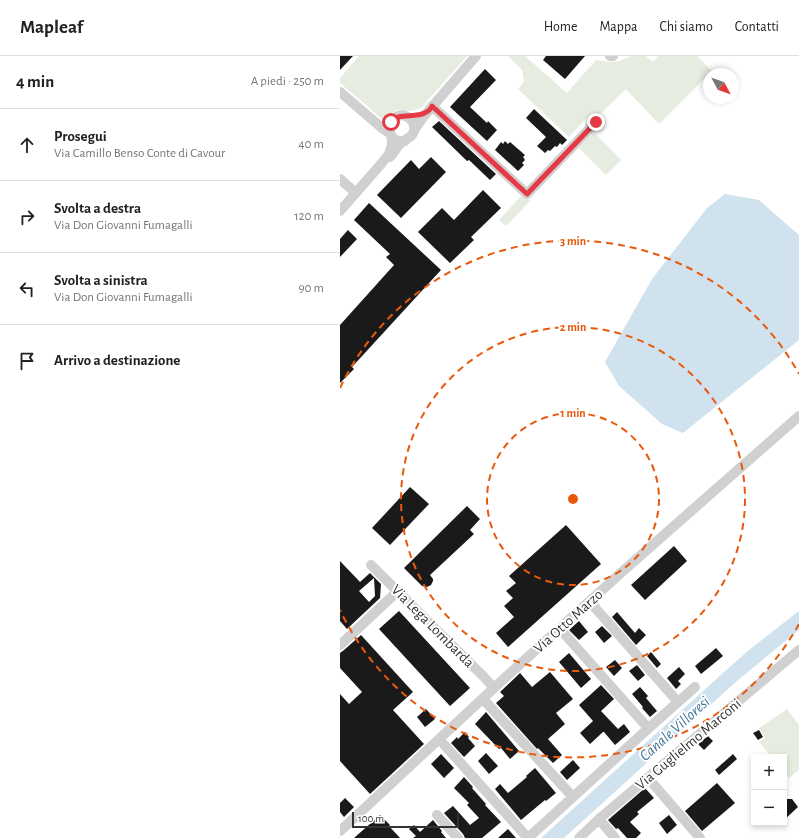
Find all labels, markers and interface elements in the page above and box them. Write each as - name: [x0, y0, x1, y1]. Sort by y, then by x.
- text: Mapleaf: [20, 18, 83, 37]
- text: Home: [544, 20, 577, 34]
- text: Mappa: [599, 20, 638, 34]
- text: Chi siamo: [660, 20, 713, 34]
- text: Contatti: [735, 20, 779, 34]
- north arrow: [703, 68, 739, 104]
- text: 4 min: [16, 73, 54, 90]
- text: A piedi · 250 m: [251, 75, 324, 88]
- route start: [382, 113, 400, 131]
- route end: [587, 113, 605, 131]
- text: Prosegui: [54, 129, 107, 144]
- icon: ahead: [16, 134, 38, 156]
- text: 40 m: [298, 138, 324, 151]
- text: Via Camillo Benso Conte di Cavour: [54, 147, 225, 160]
- text: Svolta a destra: [54, 201, 141, 216]
- icon: right: [16, 206, 38, 228]
- text: 120 m: [294, 210, 324, 223]
- text: Via Don Giovanni Fumagalli: [54, 219, 193, 232]
- text: 3 min: [560, 235, 586, 247]
- text: Svolta a sinistra: [54, 273, 148, 288]
- icon: left: [16, 278, 38, 300]
- text: 90 m: [298, 282, 324, 295]
- text: Via Don Giovanni Fumagalli: [54, 291, 193, 304]
- text: 2 min: [560, 321, 586, 333]
- icon: arrive: [16, 350, 38, 372]
- text: Arrivo a destinazione: [54, 353, 180, 368]
- text: 1 min: [560, 407, 586, 419]
- centre of rings: [566, 492, 580, 506]
- street label: Via Lega Lombarda: [388, 582, 477, 671]
- street label: Via Otto Marzo: [531, 587, 606, 656]
- water label: Canale Villoresi: [637, 693, 713, 764]
- street label: Via Guglielmo Marconi: [633, 696, 744, 793]
- map controls: [751, 754, 787, 826]
- button: +: [751, 754, 787, 790]
- button: −: [751, 790, 787, 826]
- scale bar: [352, 810, 459, 829]
- text: 100 m: [358, 813, 384, 824]

